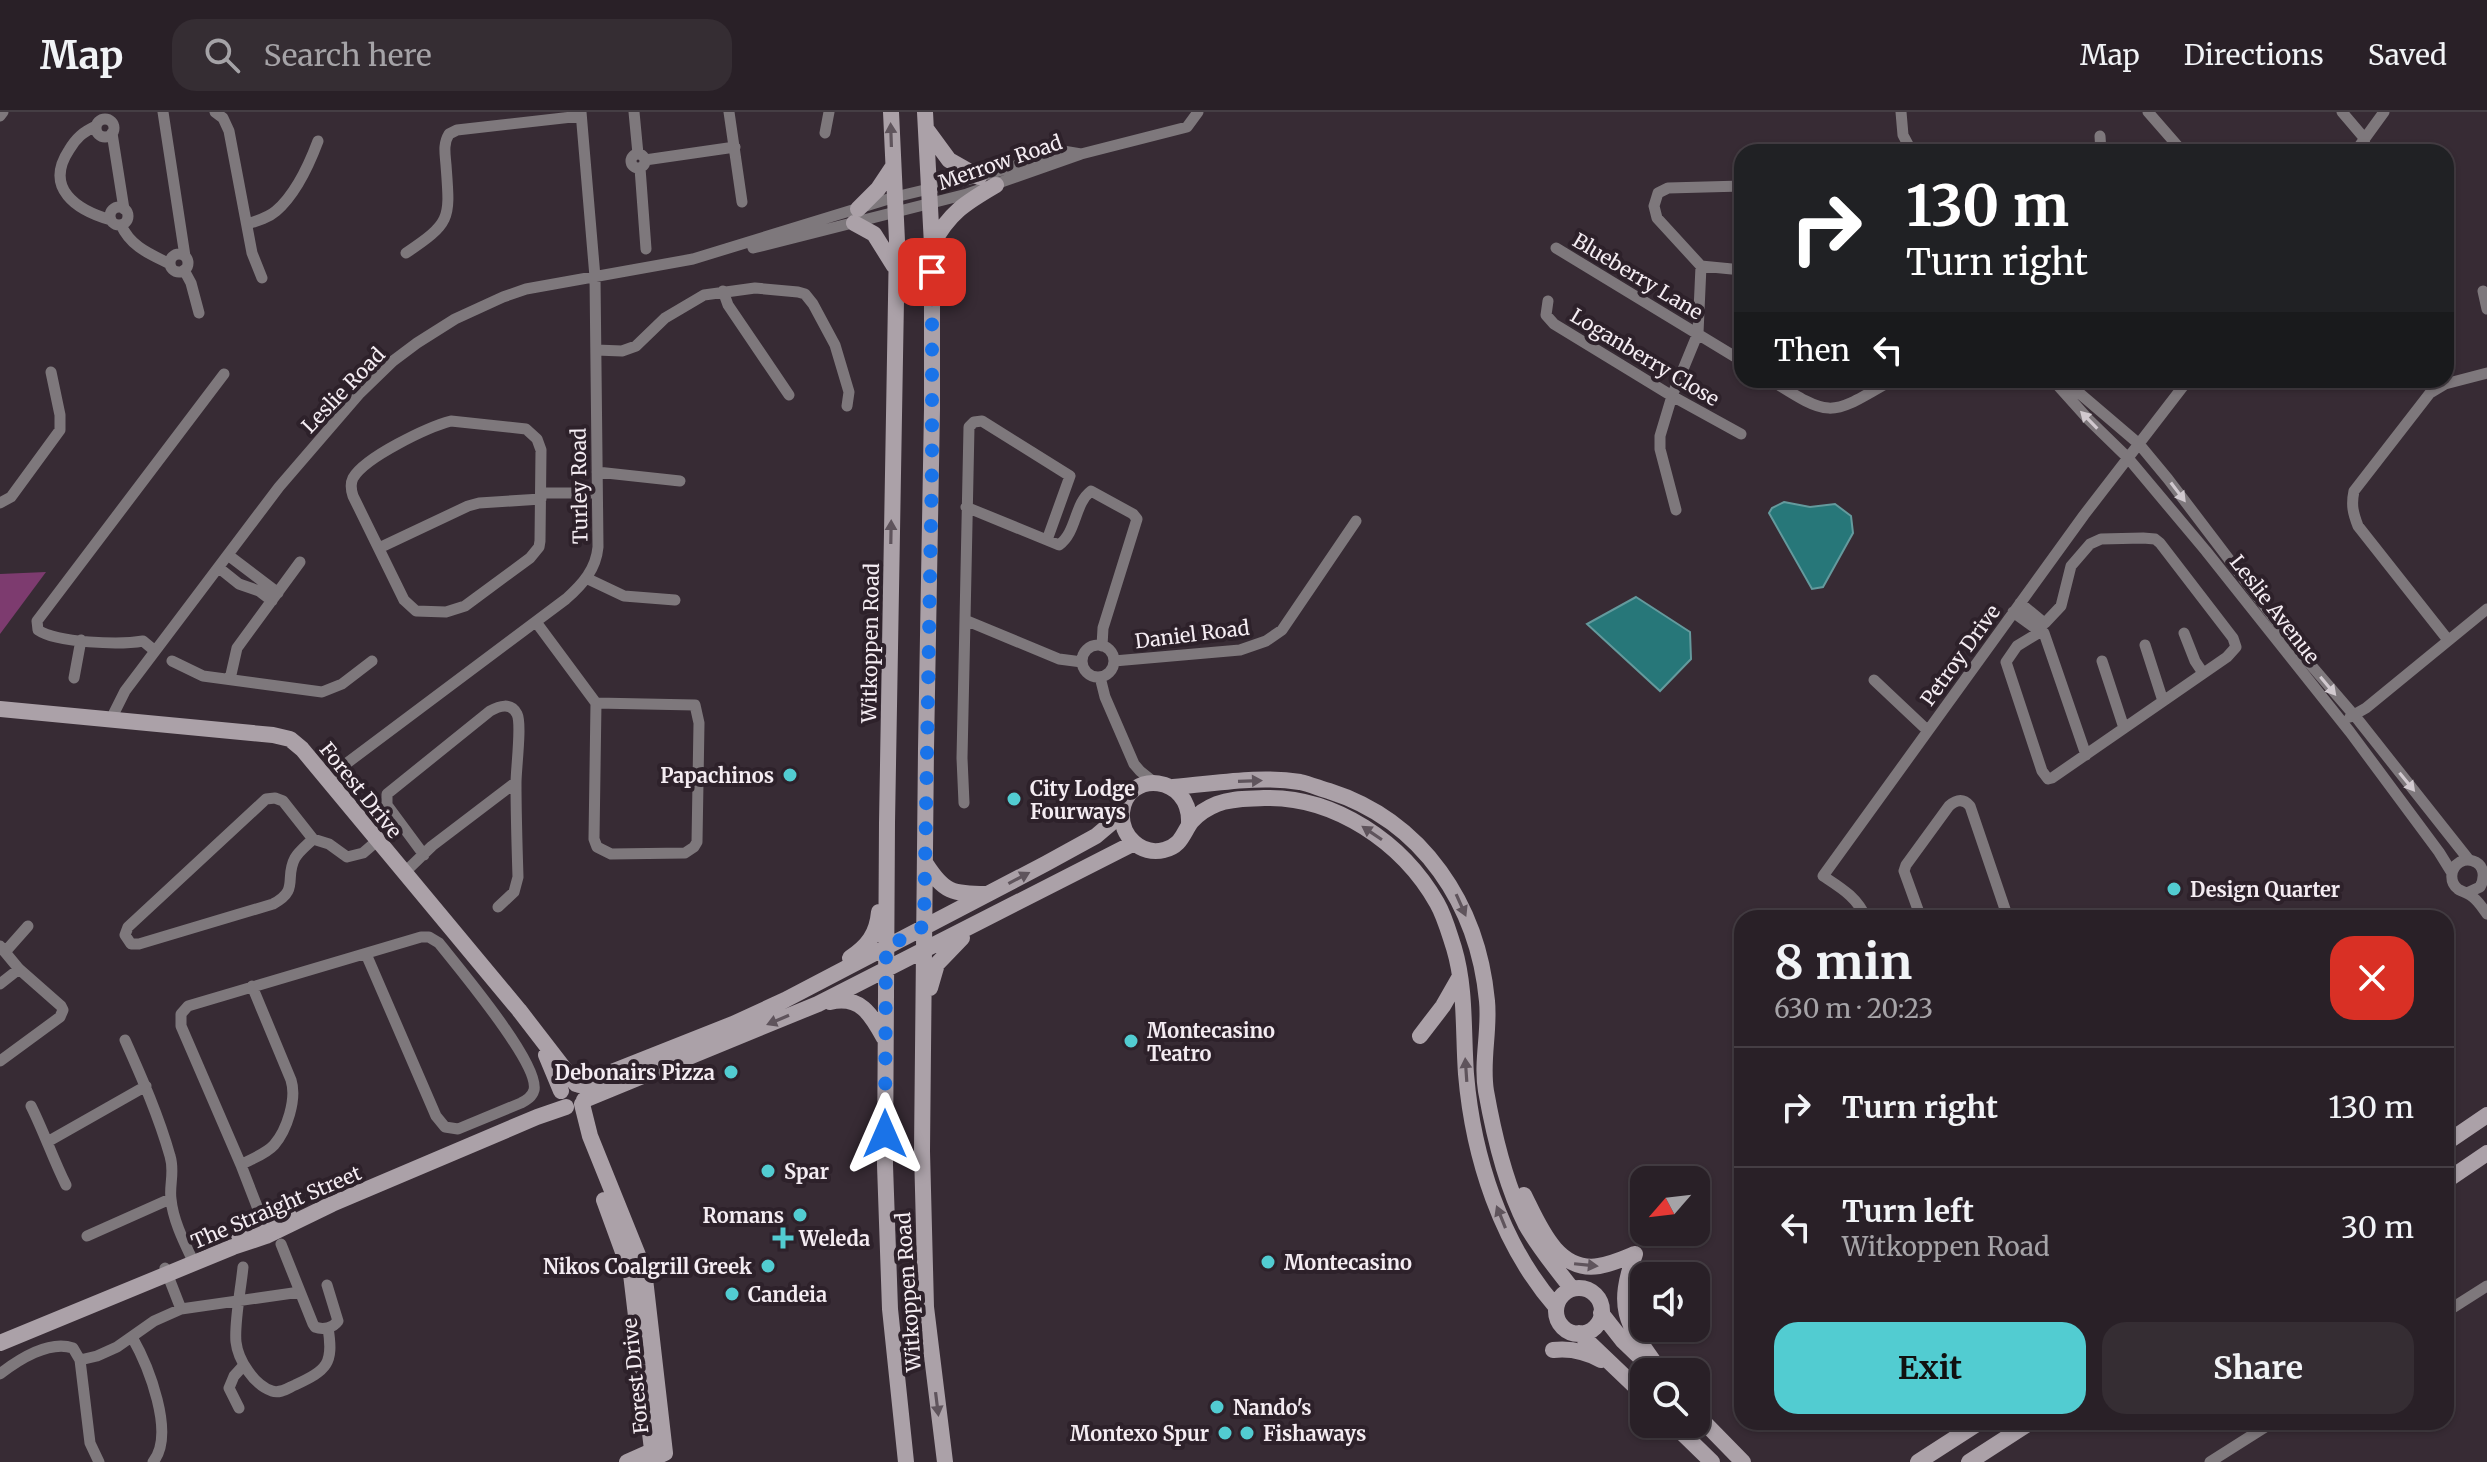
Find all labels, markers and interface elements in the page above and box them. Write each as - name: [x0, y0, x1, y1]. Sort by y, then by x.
- search box: [172, 19, 732, 91]
- text: Map: [40, 32, 124, 79]
- icon: search: [200, 33, 244, 77]
- text: Search here: [264, 36, 432, 74]
- text: Map: [2080, 37, 2140, 73]
- text: Directions: [2184, 37, 2324, 73]
- text: Saved: [2368, 37, 2447, 73]
- one-way arrow: [885, 122, 898, 147]
- street label: Merrow Road: [935, 129, 1065, 195]
- text: 130 m: [1906, 171, 2069, 241]
- icon: right: [1774, 176, 1878, 280]
- street label: Blueberry Lane: [1568, 227, 1708, 325]
- pin: [898, 238, 966, 306]
- text: Turn right: [1906, 240, 2088, 285]
- icon: arrive: [910, 250, 954, 294]
- street label: Loganberry Close: [1566, 303, 1724, 411]
- icon: left: [1866, 328, 1910, 372]
- text: Then: [1774, 331, 1850, 369]
- street label: Leslie Road: [296, 342, 390, 438]
- one-way arrow: [2080, 411, 2099, 430]
- street label: Turley Road: [565, 428, 593, 544]
- one-way arrow: [2170, 482, 2186, 502]
- one-way arrow: [885, 519, 897, 544]
- street label: Leslie Avenue: [2225, 550, 2325, 668]
- street label: Witkoppen Road: [856, 563, 884, 724]
- street label: Petroy Drive: [1915, 599, 2005, 711]
- street label: Daniel Road: [1133, 615, 1251, 653]
- one-way arrow: [2319, 675, 2336, 695]
- street label: Forest Drive: [315, 737, 407, 843]
- place label: Papachinos: [660, 763, 774, 788]
- marker: Papachinos: [781, 766, 799, 784]
- one-way arrow: [2399, 772, 2415, 792]
- one-way arrow: [1238, 774, 1263, 787]
- place label: City Lodge Fourways: [1030, 776, 1135, 824]
- marker: City Lodge Fourways: [1005, 790, 1023, 808]
- one-way arrow: [1361, 825, 1382, 840]
- one-way arrow: [1007, 871, 1030, 885]
- place label: Design Quarter: [2190, 877, 2340, 902]
- marker: Design Quarter: [2165, 880, 2183, 898]
- one-way arrow: [1454, 894, 1468, 917]
- text: 8 min: [1774, 932, 1912, 992]
- button: close: [2330, 936, 2414, 1020]
- text: 630 m · 20:23: [1774, 992, 1933, 1025]
- one-way arrow: [766, 1014, 790, 1027]
- place label: Montecasino Teatro: [1147, 1018, 1275, 1066]
- marker: Montecasino Teatro: [1122, 1032, 1140, 1050]
- one-way arrow: [1460, 1057, 1473, 1083]
- place label: Debonairs Pizza: [555, 1060, 715, 1085]
- marker: Debonairs Pizza: [722, 1063, 740, 1081]
- icon: right: [1774, 1085, 1818, 1129]
- text: Turn right: [1842, 1088, 1998, 1126]
- text: 130 m: [2328, 1088, 2414, 1126]
- position arrow: [843, 1092, 927, 1176]
- place label: Spar: [784, 1159, 829, 1184]
- street label: The Straight Street: [187, 1160, 365, 1254]
- marker: Spar: [759, 1162, 777, 1180]
- north arrow: [1630, 1166, 1710, 1246]
- map controls: [1630, 1166, 1710, 1438]
- text: Turn left: [1842, 1192, 1974, 1230]
- place label: Romans: [703, 1203, 784, 1228]
- one-way arrow: [1494, 1205, 1507, 1229]
- icon: left: [1774, 1205, 1818, 1249]
- marker: Romans: [791, 1206, 809, 1224]
- text: 30 m: [2341, 1208, 2414, 1246]
- street label: Witkoppen Road: [890, 1211, 926, 1374]
- place label: Weleda: [798, 1226, 870, 1251]
- marker: Weleda: [774, 1229, 792, 1247]
- text: Witkoppen Road: [1842, 1230, 2050, 1263]
- place label: Montecasino: [1284, 1250, 1412, 1275]
- marker: Montecasino: [1259, 1253, 1277, 1271]
- place label: Nikos Coalgrill Greek: [543, 1254, 752, 1279]
- marker: Nikos Coalgrill Greek: [759, 1257, 777, 1275]
- one-way arrow: [1574, 1258, 1599, 1271]
- button: sound: [1630, 1262, 1710, 1342]
- place label: Candeia: [748, 1282, 827, 1307]
- marker: Candeia: [723, 1285, 741, 1303]
- street label: Forest Drive: [616, 1317, 654, 1435]
- button: Exit: [1774, 1322, 2086, 1414]
- button: Share: [2102, 1322, 2414, 1414]
- button: search: [1630, 1358, 1710, 1438]
- one-way arrow: [931, 1391, 944, 1416]
- place label: Nando's: [1233, 1395, 1312, 1420]
- marker: Nando's: [1208, 1398, 1226, 1416]
- place label: Montexo Spur: [1070, 1421, 1209, 1446]
- place label: Fishaways: [1263, 1421, 1366, 1446]
- marker: Montexo Spur: [1216, 1424, 1234, 1442]
- marker: Fishaways: [1238, 1424, 1256, 1442]

